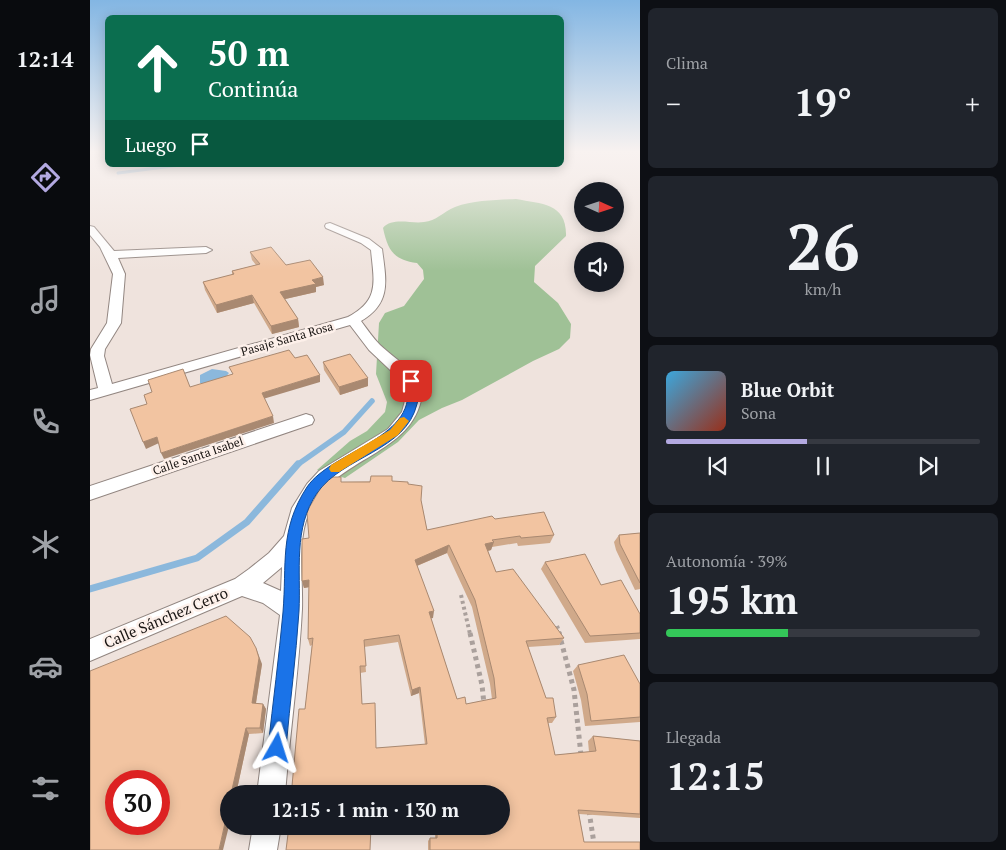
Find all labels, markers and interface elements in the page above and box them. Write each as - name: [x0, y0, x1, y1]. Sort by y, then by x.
- text: 50 m: [208, 30, 289, 76]
- icon: ahead: [125, 35, 190, 100]
- text: 12:14: [16, 44, 74, 73]
- text: Clima: [666, 52, 708, 74]
- text: Continúa: [208, 74, 298, 103]
- text: 19°: [794, 77, 852, 127]
- text: −: [666, 85, 681, 122]
- text: +: [965, 85, 980, 122]
- icon: arrive: [186, 130, 214, 158]
- text: Luego: [125, 132, 176, 157]
- icon: directions: [28, 160, 63, 195]
- north arrow: [574, 182, 624, 232]
- map controls: [574, 182, 624, 292]
- text: 26: [786, 202, 860, 289]
- button: sound: [574, 242, 624, 292]
- text: km/h: [805, 278, 841, 300]
- icon: music: [28, 282, 63, 317]
- street label: Pasaje Santa Rosa: [239, 318, 335, 359]
- pin: [390, 360, 432, 402]
- icon: arrive: [397, 367, 425, 395]
- text: Blue Orbit: [741, 377, 834, 402]
- text: Sona: [741, 402, 776, 424]
- icon: phone: [28, 404, 63, 439]
- street label: Calle Santa Isabel: [151, 433, 245, 478]
- icon: previous: [704, 452, 732, 480]
- icon: pause: [809, 452, 837, 480]
- icon: next: [914, 452, 942, 480]
- icon: climate: [28, 527, 63, 562]
- text: Autonomía · 39%: [666, 550, 788, 572]
- text: 195 km: [666, 575, 798, 625]
- street label: Calle Sánchez Cerro: [101, 582, 231, 652]
- icon: car: [28, 649, 63, 684]
- position arrow: [250, 721, 302, 773]
- text: Llegada: [666, 726, 721, 748]
- text: 12:15: [666, 751, 765, 801]
- speed limit sign: 30: [105, 770, 170, 835]
- icon: filters: [28, 771, 63, 806]
- text: 12:15 · 1 min · 130 m: [271, 797, 459, 822]

